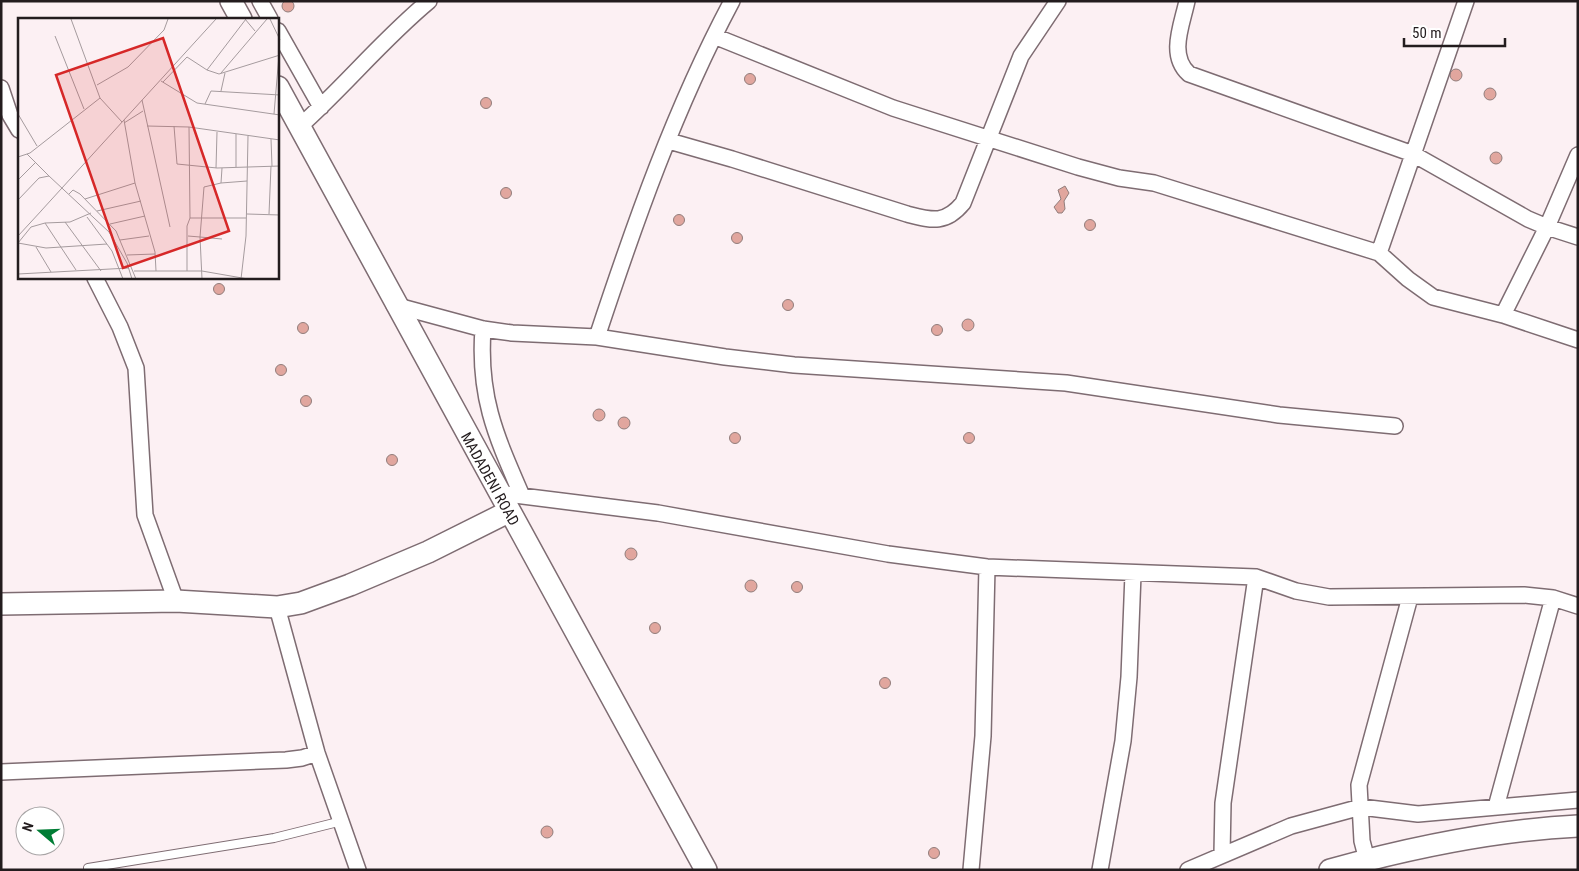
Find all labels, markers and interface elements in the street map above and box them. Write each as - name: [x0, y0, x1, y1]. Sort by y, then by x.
- scale bar: [1404, 15, 1505, 47]
- inset map: [18, 18, 279, 279]
- text: 50 m: [1412, 24, 1442, 42]
- street label: MADADENI ROAD: [457, 429, 523, 529]
- north arrow: [15, 806, 65, 856]
- text: N: [19, 820, 37, 833]

